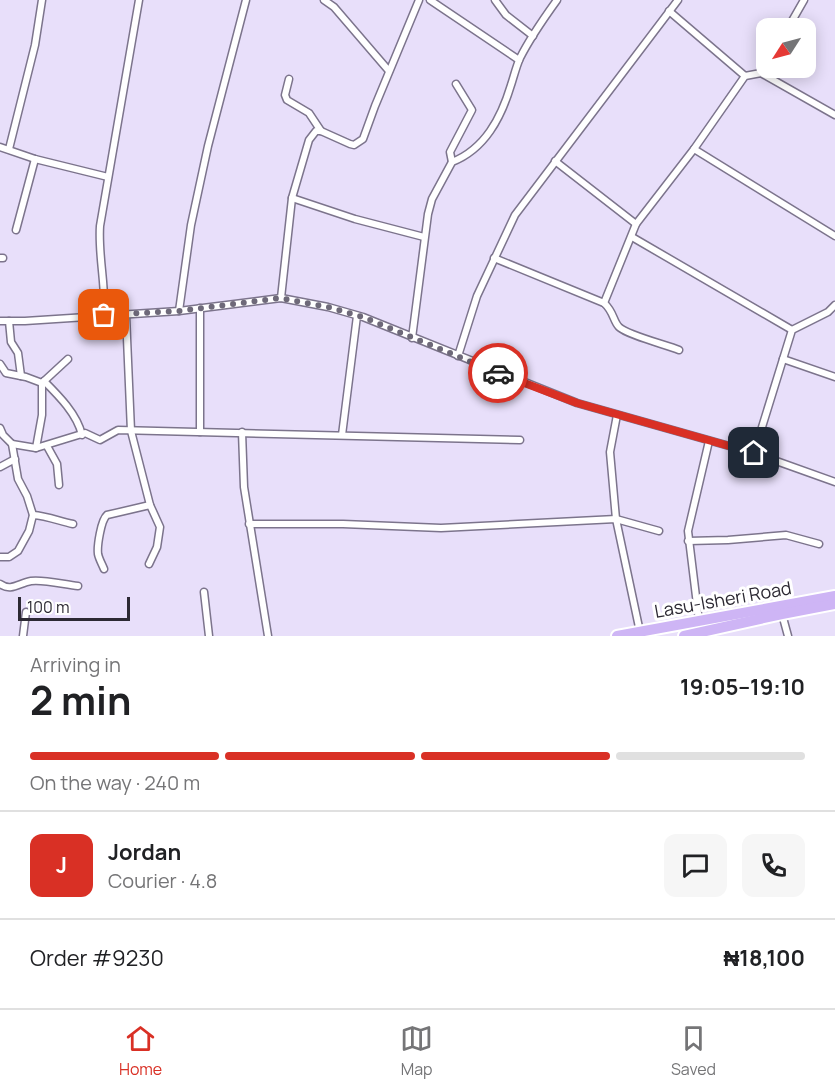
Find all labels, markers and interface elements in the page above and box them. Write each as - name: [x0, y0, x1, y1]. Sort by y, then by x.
- north arrow: [756, 18, 816, 78]
- map controls: [756, 18, 816, 78]
- pin: [78, 289, 129, 340]
- icon: bag: [87, 298, 120, 331]
- courier: [468, 343, 528, 403]
- icon: car: [482, 357, 515, 390]
- pin: [728, 427, 779, 478]
- icon: home: [737, 436, 770, 469]
- street label: Lasu-Isheri Road: [652, 575, 793, 623]
- scale bar: [18, 594, 130, 622]
- text: 100 m: [27, 596, 70, 618]
- text: Arriving in: [30, 651, 121, 678]
- text: 19:05–19:10: [680, 672, 805, 702]
- text: 2 min: [30, 673, 131, 727]
- text: On the way · 240 m: [30, 769, 200, 796]
- button: chat: [664, 834, 727, 897]
- button: phone: [742, 834, 805, 897]
- text: Jordan: [108, 837, 181, 867]
- text: J: [56, 850, 67, 880]
- text: Courier · 4.8: [108, 867, 217, 894]
- text: Order #9230: [30, 943, 164, 973]
- text: ₦18,100: [723, 943, 805, 973]
- tab: Home: [119, 1022, 162, 1080]
- tab: Map: [400, 1022, 433, 1080]
- tab: Saved: [671, 1022, 716, 1080]

